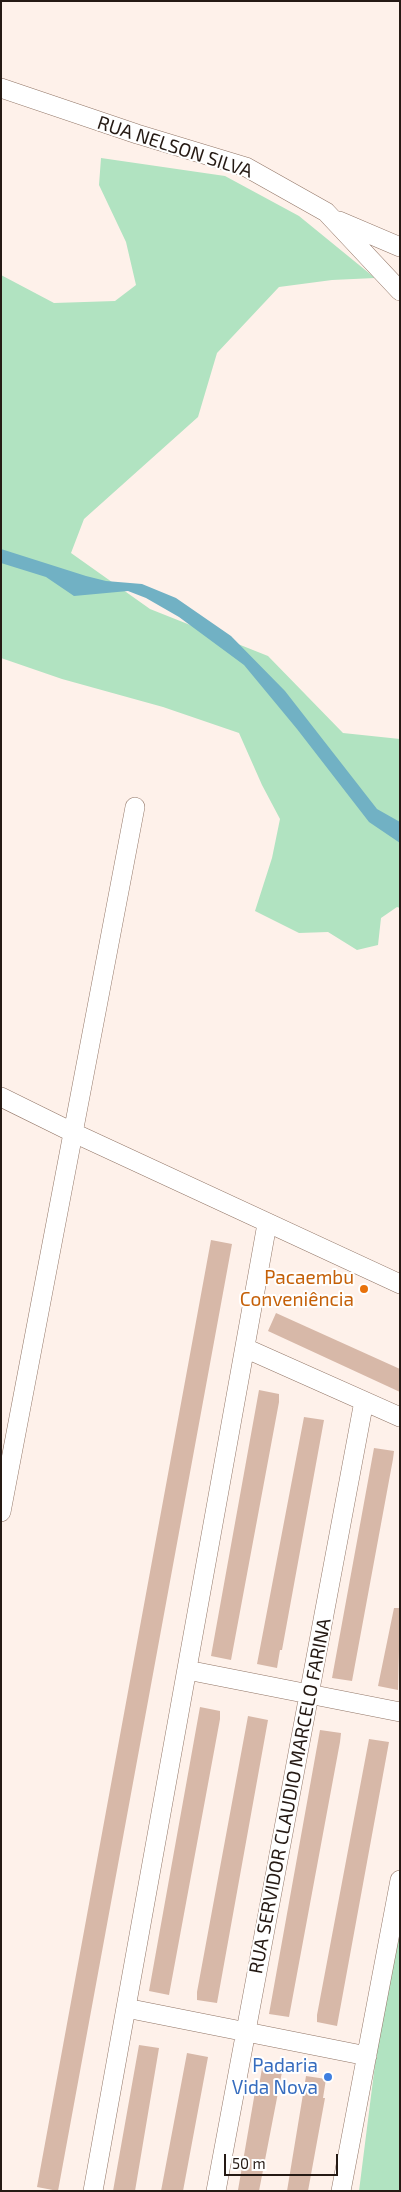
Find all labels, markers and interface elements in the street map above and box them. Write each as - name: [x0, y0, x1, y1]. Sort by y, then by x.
- street label: RUA NELSON SILVA: [95, 111, 255, 183]
- place label: Pacaembu Conveniência: [240, 1267, 354, 1311]
- marker: Pacaembu Conveniência: [358, 1283, 370, 1295]
- street label: RUA SERVIDOR CLAUDIO MARCELO FARINA: [244, 1616, 336, 1976]
- place label: Padaria Vida Nova: [232, 2055, 318, 2099]
- marker: Padaria Vida Nova: [322, 2071, 334, 2083]
- scale bar: [226, 2144, 340, 2176]
- text: 50 m: [232, 2154, 266, 2172]

